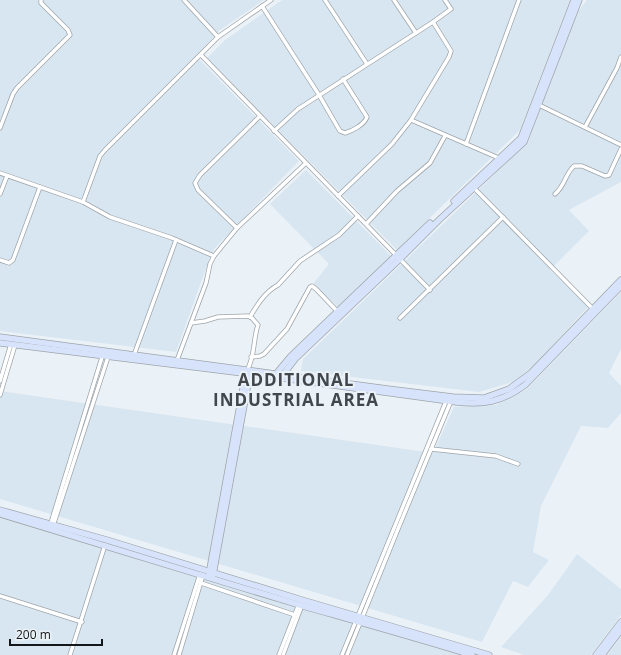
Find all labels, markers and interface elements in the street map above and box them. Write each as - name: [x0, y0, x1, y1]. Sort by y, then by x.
- district label: ADDITIONAL INDUSTRIAL AREA: [213, 368, 379, 411]
- scale bar: [10, 621, 102, 647]
- text: 200 m: [16, 626, 51, 643]

